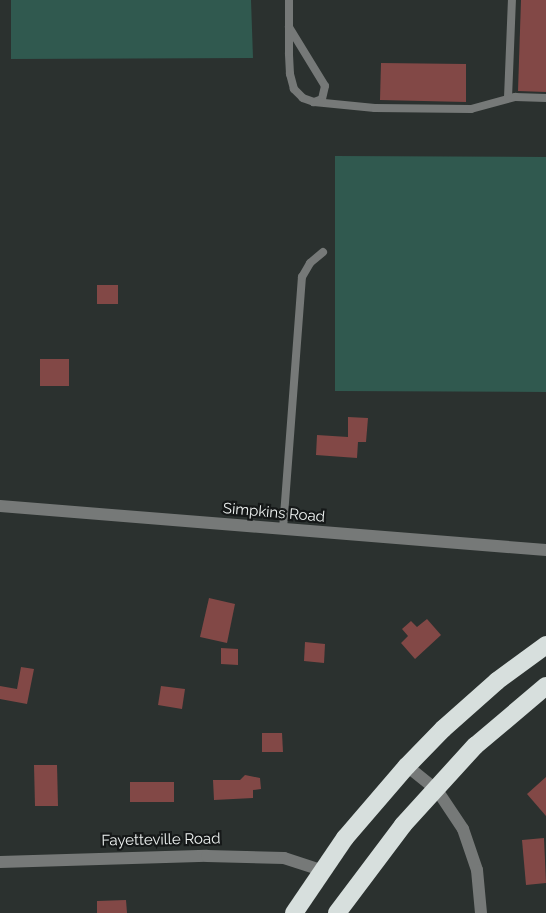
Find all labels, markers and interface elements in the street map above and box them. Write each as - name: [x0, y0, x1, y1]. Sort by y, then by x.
- street label: Simpkins Road: [222, 500, 326, 526]
- street label: Fayetteville Road: [101, 830, 221, 850]

